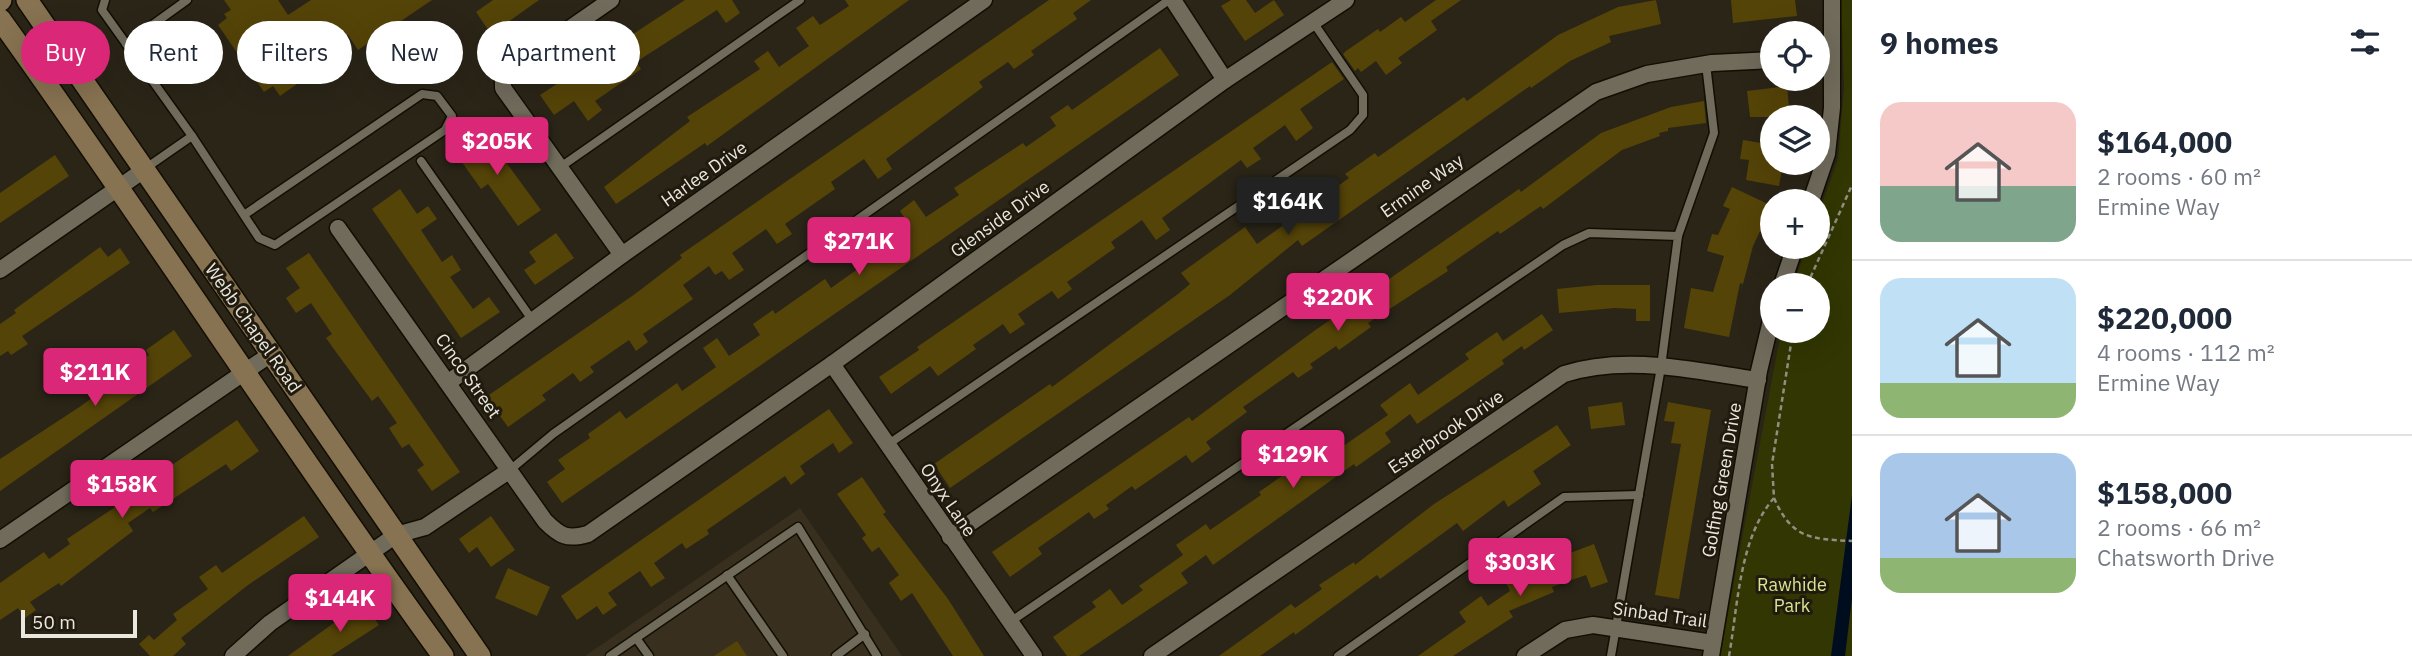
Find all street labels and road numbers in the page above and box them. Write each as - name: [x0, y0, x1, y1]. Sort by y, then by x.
- street label: Harlee Drive: [656, 136, 751, 212]
- street label: Ermine Way: [1376, 149, 1468, 223]
- street label: Glenside Drive: [946, 175, 1054, 262]
- street label: Webb Chapel Road: [200, 259, 307, 397]
- street label: Cinco Street: [431, 329, 506, 423]
- street label: Esterbrook Drive: [1384, 384, 1508, 479]
- street label: Golfing Green Drive: [1697, 401, 1746, 559]
- street label: Onyx Lane: [915, 459, 981, 541]
- street label: Sinbad Trail: [1611, 597, 1709, 633]

